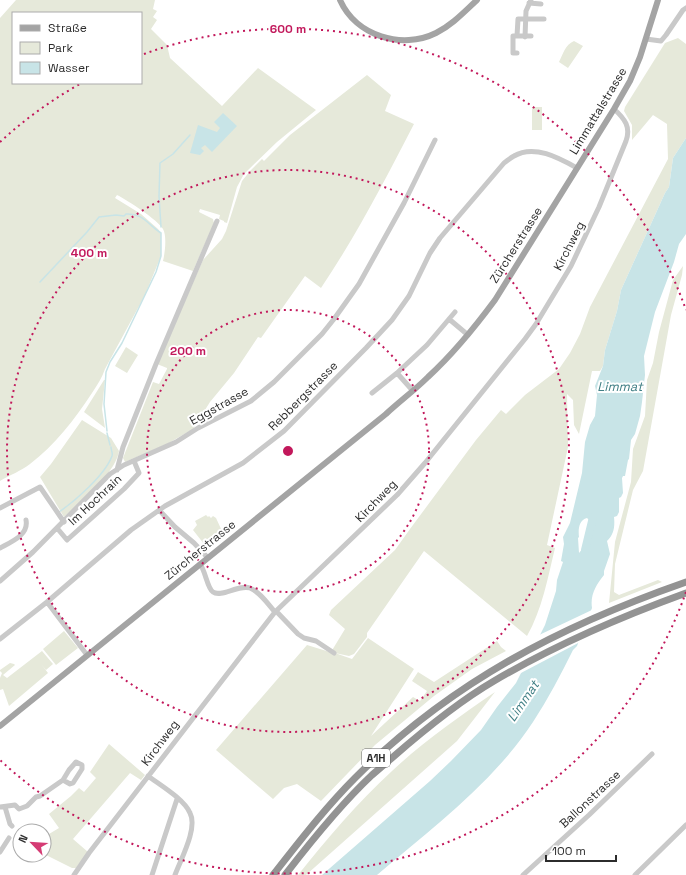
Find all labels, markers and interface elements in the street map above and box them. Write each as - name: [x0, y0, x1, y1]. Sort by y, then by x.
- legend: [12, 12, 142, 84]
- text: Straße: [48, 20, 87, 36]
- text: 600 m: [270, 21, 306, 37]
- text: Park: [48, 40, 73, 56]
- text: Wasser: [48, 60, 90, 76]
- street label: Limmattalstrasse: [566, 64, 630, 158]
- street label: Zürcherstrasse: [486, 204, 546, 286]
- street label: Kirchweg: [550, 219, 588, 273]
- text: 400 m: [71, 245, 107, 261]
- text: 200 m: [170, 343, 206, 359]
- street label: Rebbergstrasse: [265, 358, 341, 434]
- water label: Limmat: [597, 378, 644, 395]
- street label: Eggstrasse: [187, 383, 251, 429]
- centre of rings: [281, 444, 295, 458]
- street label: Im Hochrain: [65, 471, 125, 529]
- street label: Kirchweg: [352, 476, 400, 526]
- street label: Zürcherstrasse: [161, 516, 239, 584]
- water label: Limmat: [503, 676, 543, 725]
- street label: Kirchweg: [138, 717, 182, 769]
- road number: A1H: [362, 749, 390, 767]
- street label: Ballonstrasse: [556, 767, 624, 831]
- north arrow: [12, 823, 52, 863]
- text: N: [15, 832, 31, 845]
- scale bar: [546, 837, 616, 863]
- text: 100 m: [552, 843, 586, 859]

